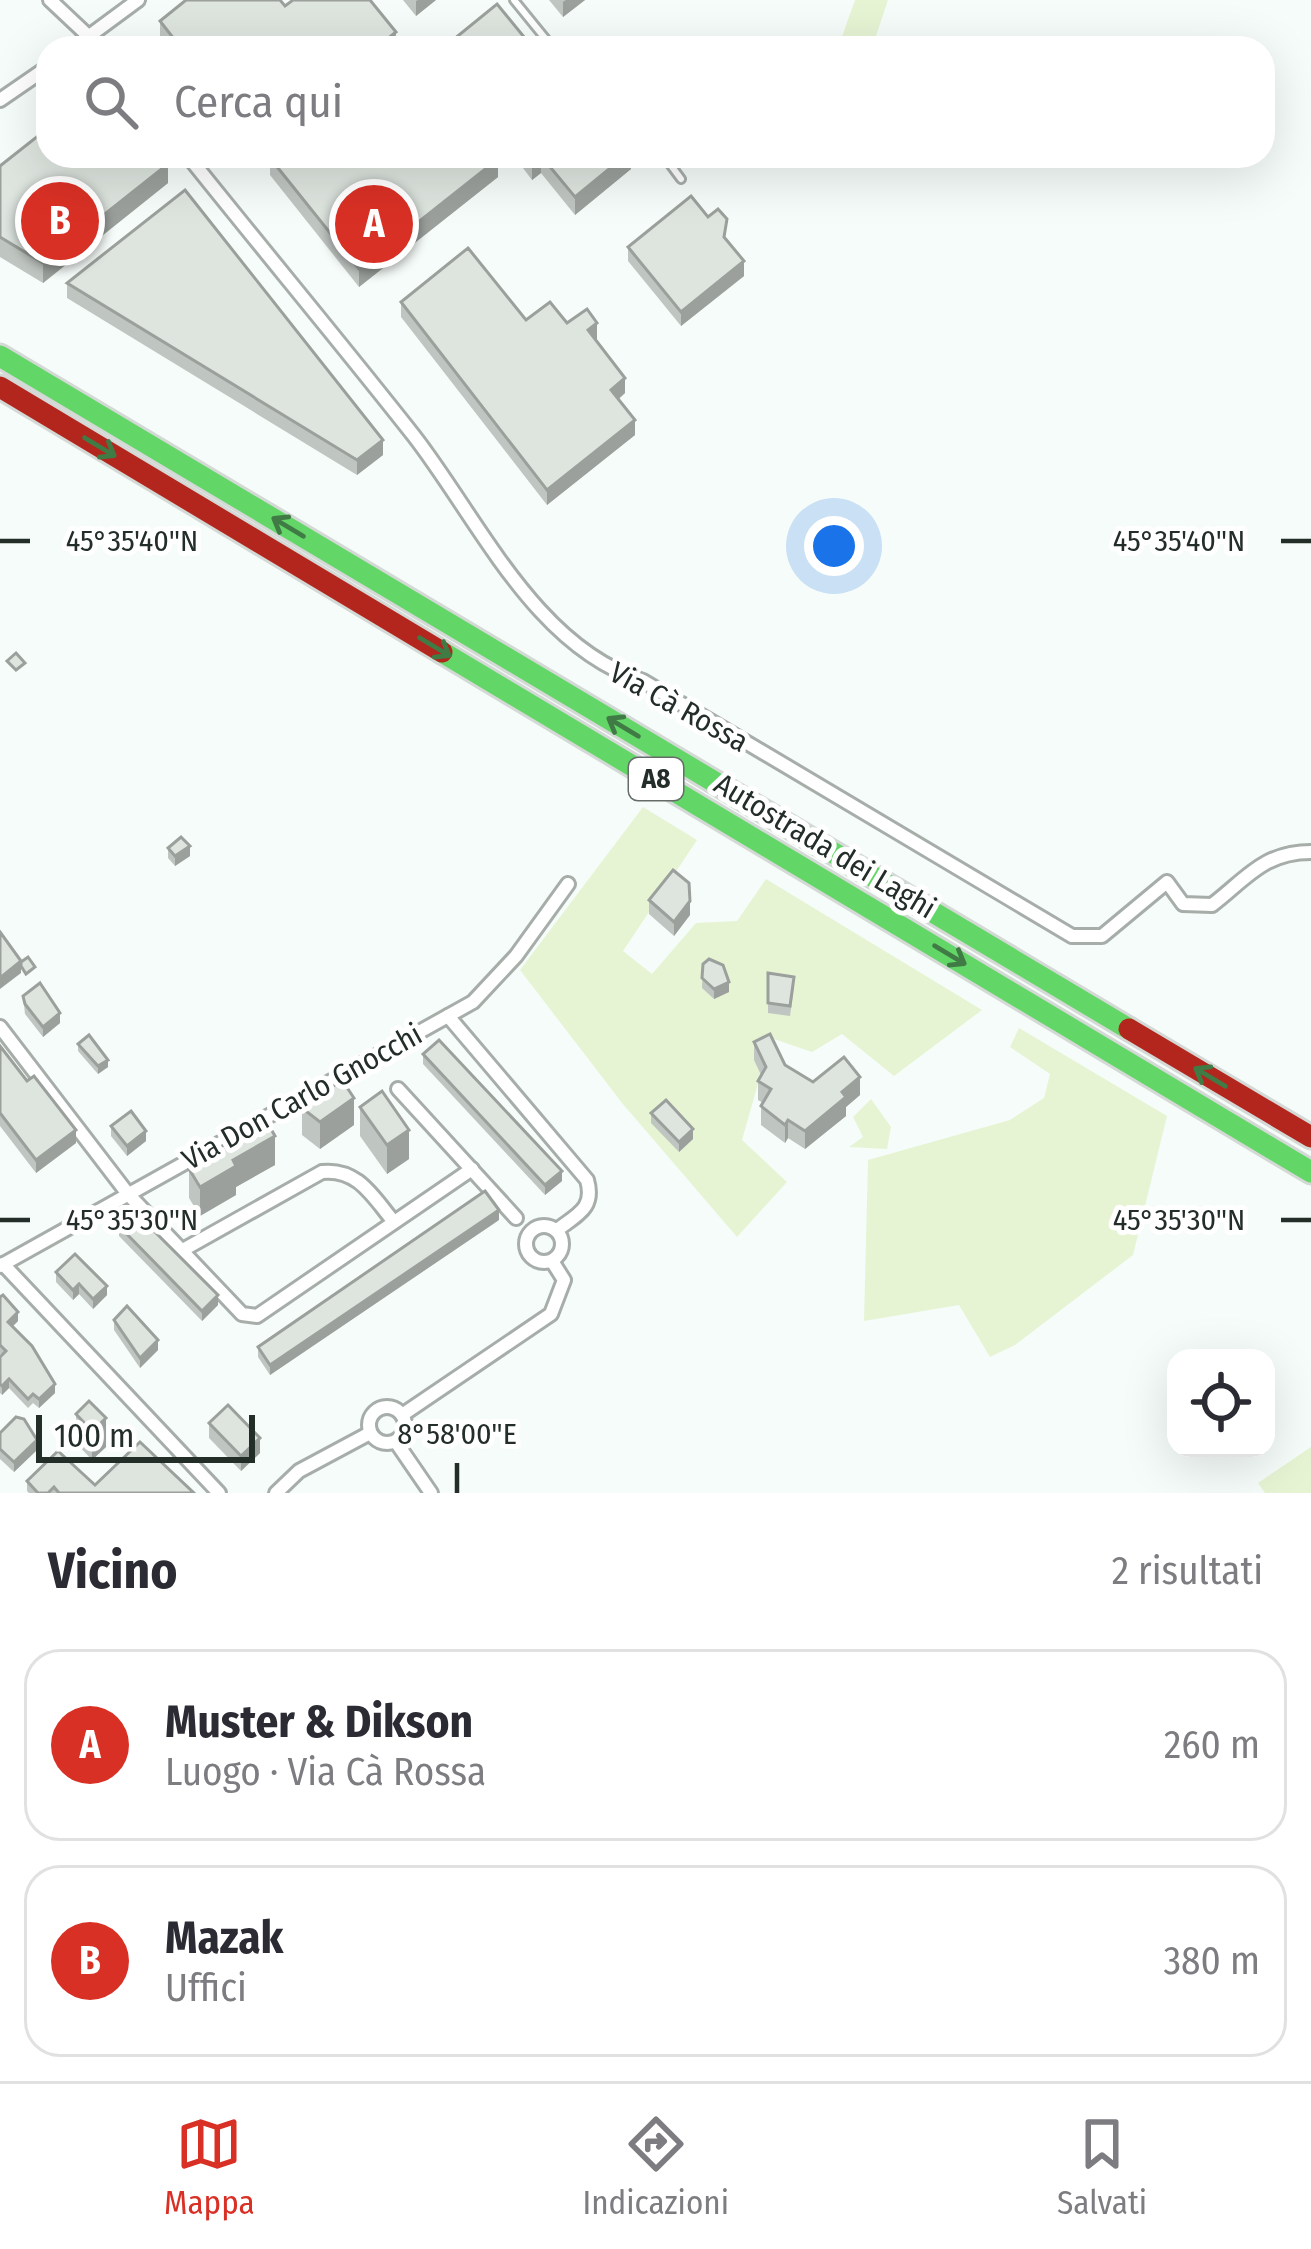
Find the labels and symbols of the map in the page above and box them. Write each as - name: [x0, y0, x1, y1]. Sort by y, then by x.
- pin: B: [21, 176, 99, 266]
- pin: A: [335, 179, 413, 269]
- one-way arrow: [82, 435, 116, 459]
- one-way arrow: [271, 515, 306, 539]
- your location: [804, 516, 864, 576]
- text: 45°35'40"N: [66, 523, 198, 559]
- text: 45°35'40"N: [1113, 523, 1245, 559]
- one-way arrow: [417, 635, 451, 659]
- street label: Via Cà Rossa: [603, 654, 755, 760]
- one-way arrow: [607, 715, 641, 739]
- road number: A8: [629, 758, 683, 800]
- street label: Autostrada dei Laghi: [708, 766, 942, 926]
- one-way arrow: [932, 944, 967, 968]
- street label: Via Don Carlo Gnocchi: [176, 1016, 428, 1178]
- one-way arrow: [1194, 1065, 1229, 1089]
- text: 45°35'30"N: [66, 1202, 198, 1238]
- text: 45°35'30"N: [1113, 1202, 1245, 1238]
- scale bar: [36, 1409, 255, 1462]
- text: 8°58'00"E: [397, 1416, 517, 1452]

